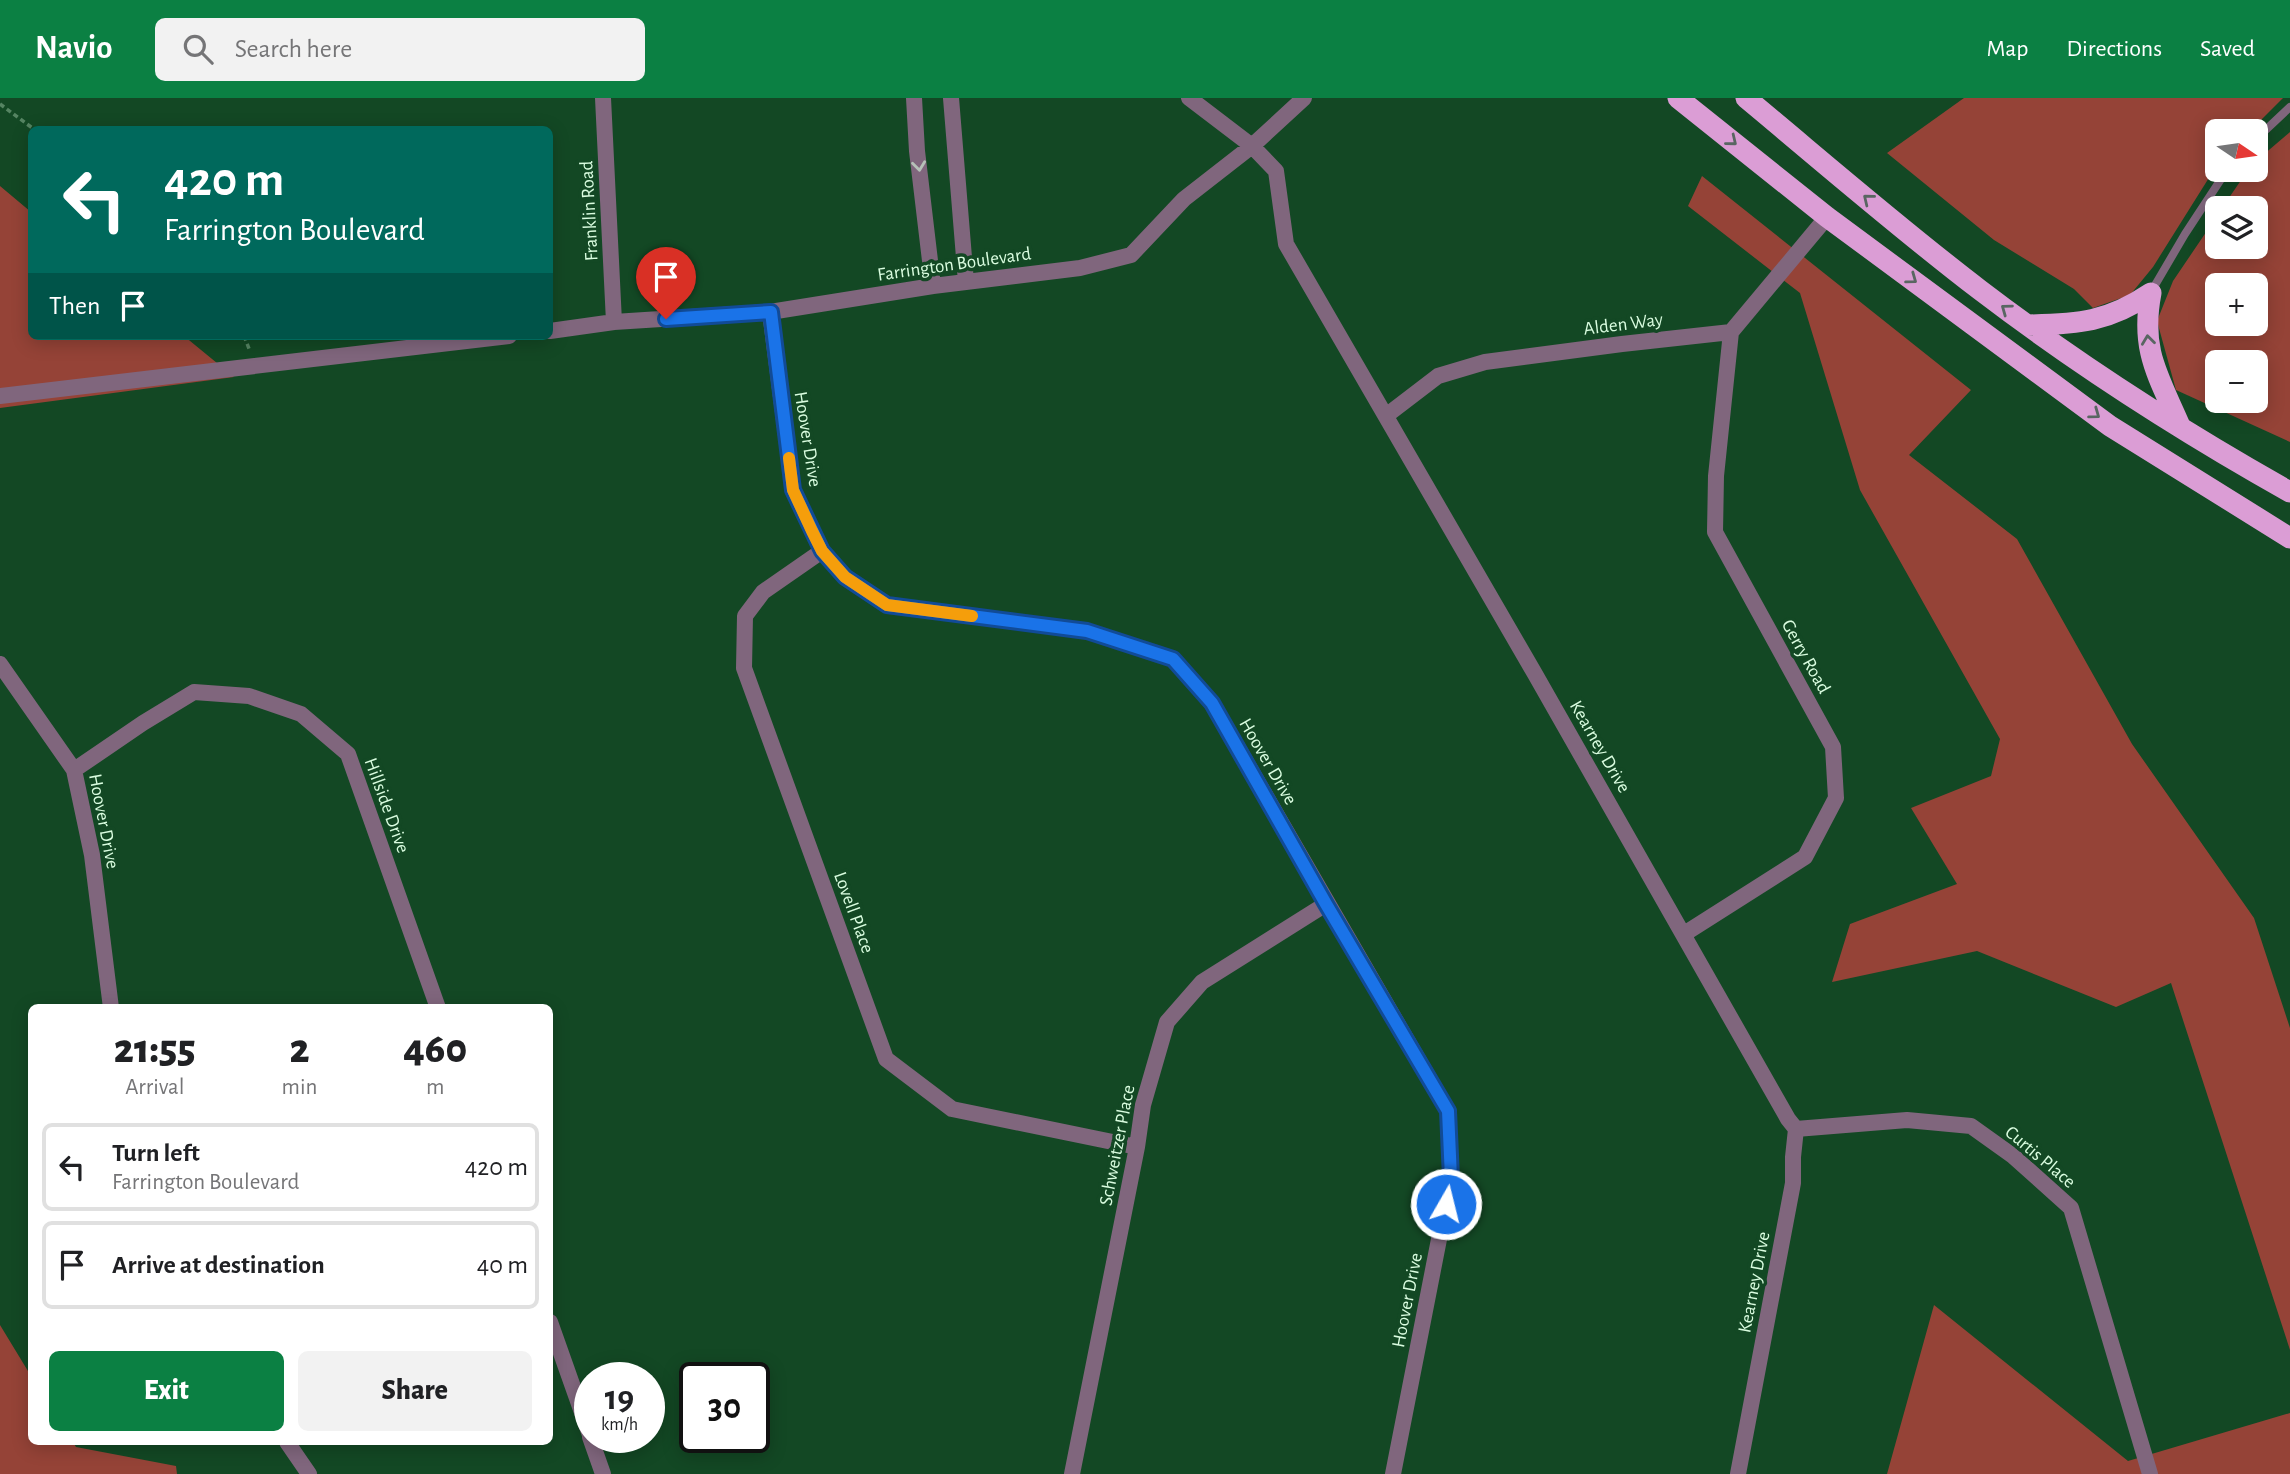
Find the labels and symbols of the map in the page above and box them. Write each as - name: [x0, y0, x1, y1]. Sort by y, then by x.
- north arrow: [2205, 119, 2268, 182]
- one-way arrow: [1724, 132, 1736, 145]
- street label: Franklin Road: [577, 160, 602, 262]
- one-way arrow: [911, 160, 926, 172]
- one-way arrow: [1864, 195, 1876, 208]
- street label: Farrington Boulevard: [876, 244, 1032, 285]
- pin: [636, 247, 696, 319]
- one-way arrow: [1904, 271, 1917, 284]
- one-way arrow: [2001, 304, 2014, 317]
- street label: Alden Way: [1582, 310, 1664, 339]
- one-way arrow: [2141, 334, 2156, 346]
- street label: Hoover Drive: [791, 390, 824, 488]
- one-way arrow: [2087, 406, 2100, 419]
- street label: Gerry Road: [1778, 617, 1834, 697]
- street label: Kearney Drive: [1566, 697, 1634, 796]
- street label: Hoover Drive: [1235, 715, 1300, 808]
- street label: Hillside Drive: [361, 755, 413, 856]
- street label: Hoover Drive: [85, 772, 122, 870]
- street label: Lovell Place: [830, 869, 877, 956]
- street label: Schweitzer Place: [1096, 1083, 1138, 1207]
- street label: Curtis Place: [2001, 1122, 2079, 1192]
- position arrow: [1409, 1167, 1483, 1241]
- street label: Kearney Drive: [1735, 1230, 1774, 1335]
- street label: Hoover Drive: [1389, 1251, 1426, 1349]
- speed limit sign: 30: [679, 1362, 770, 1453]

